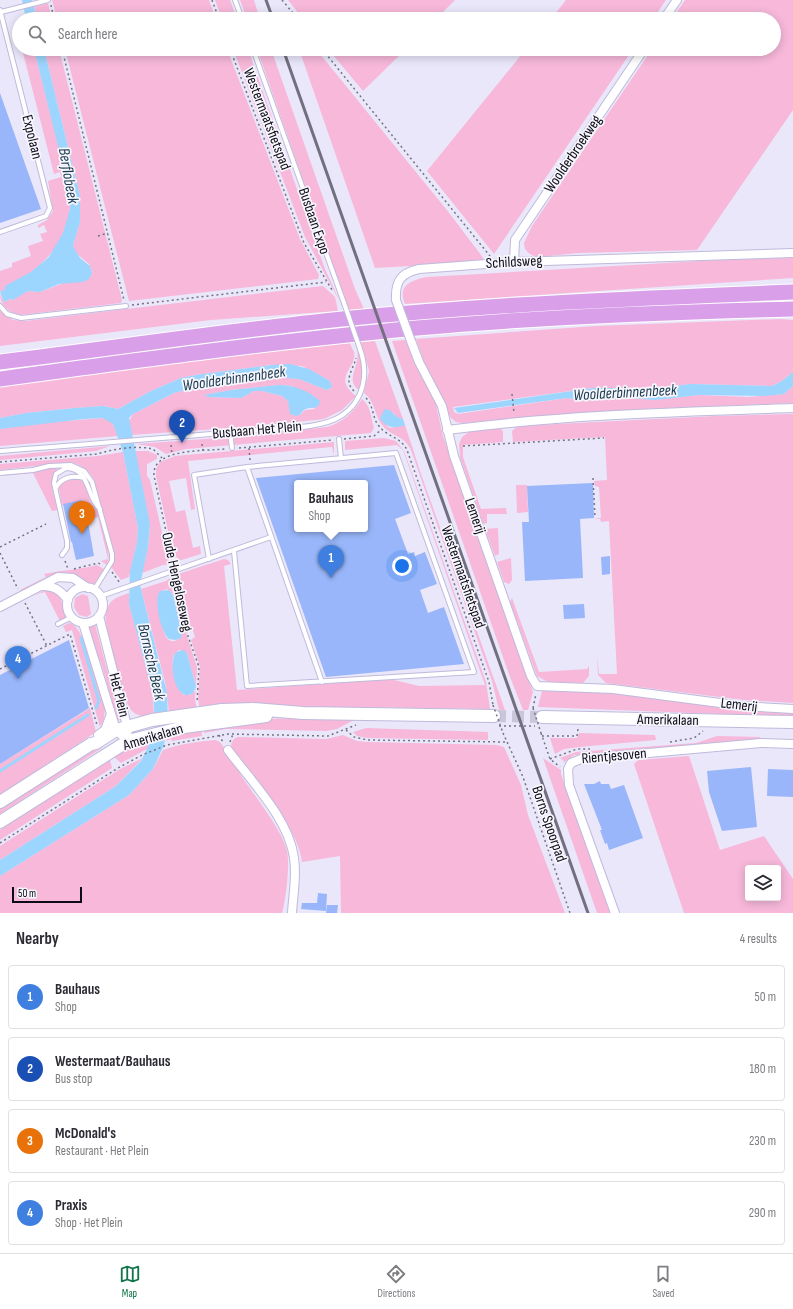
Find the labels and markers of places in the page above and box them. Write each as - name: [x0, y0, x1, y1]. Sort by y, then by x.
- pin: 2: [169, 410, 195, 443]
- pin: 3: [69, 501, 95, 534]
- pin: 1: [318, 545, 344, 578]
- pin: 4: [5, 646, 31, 679]

